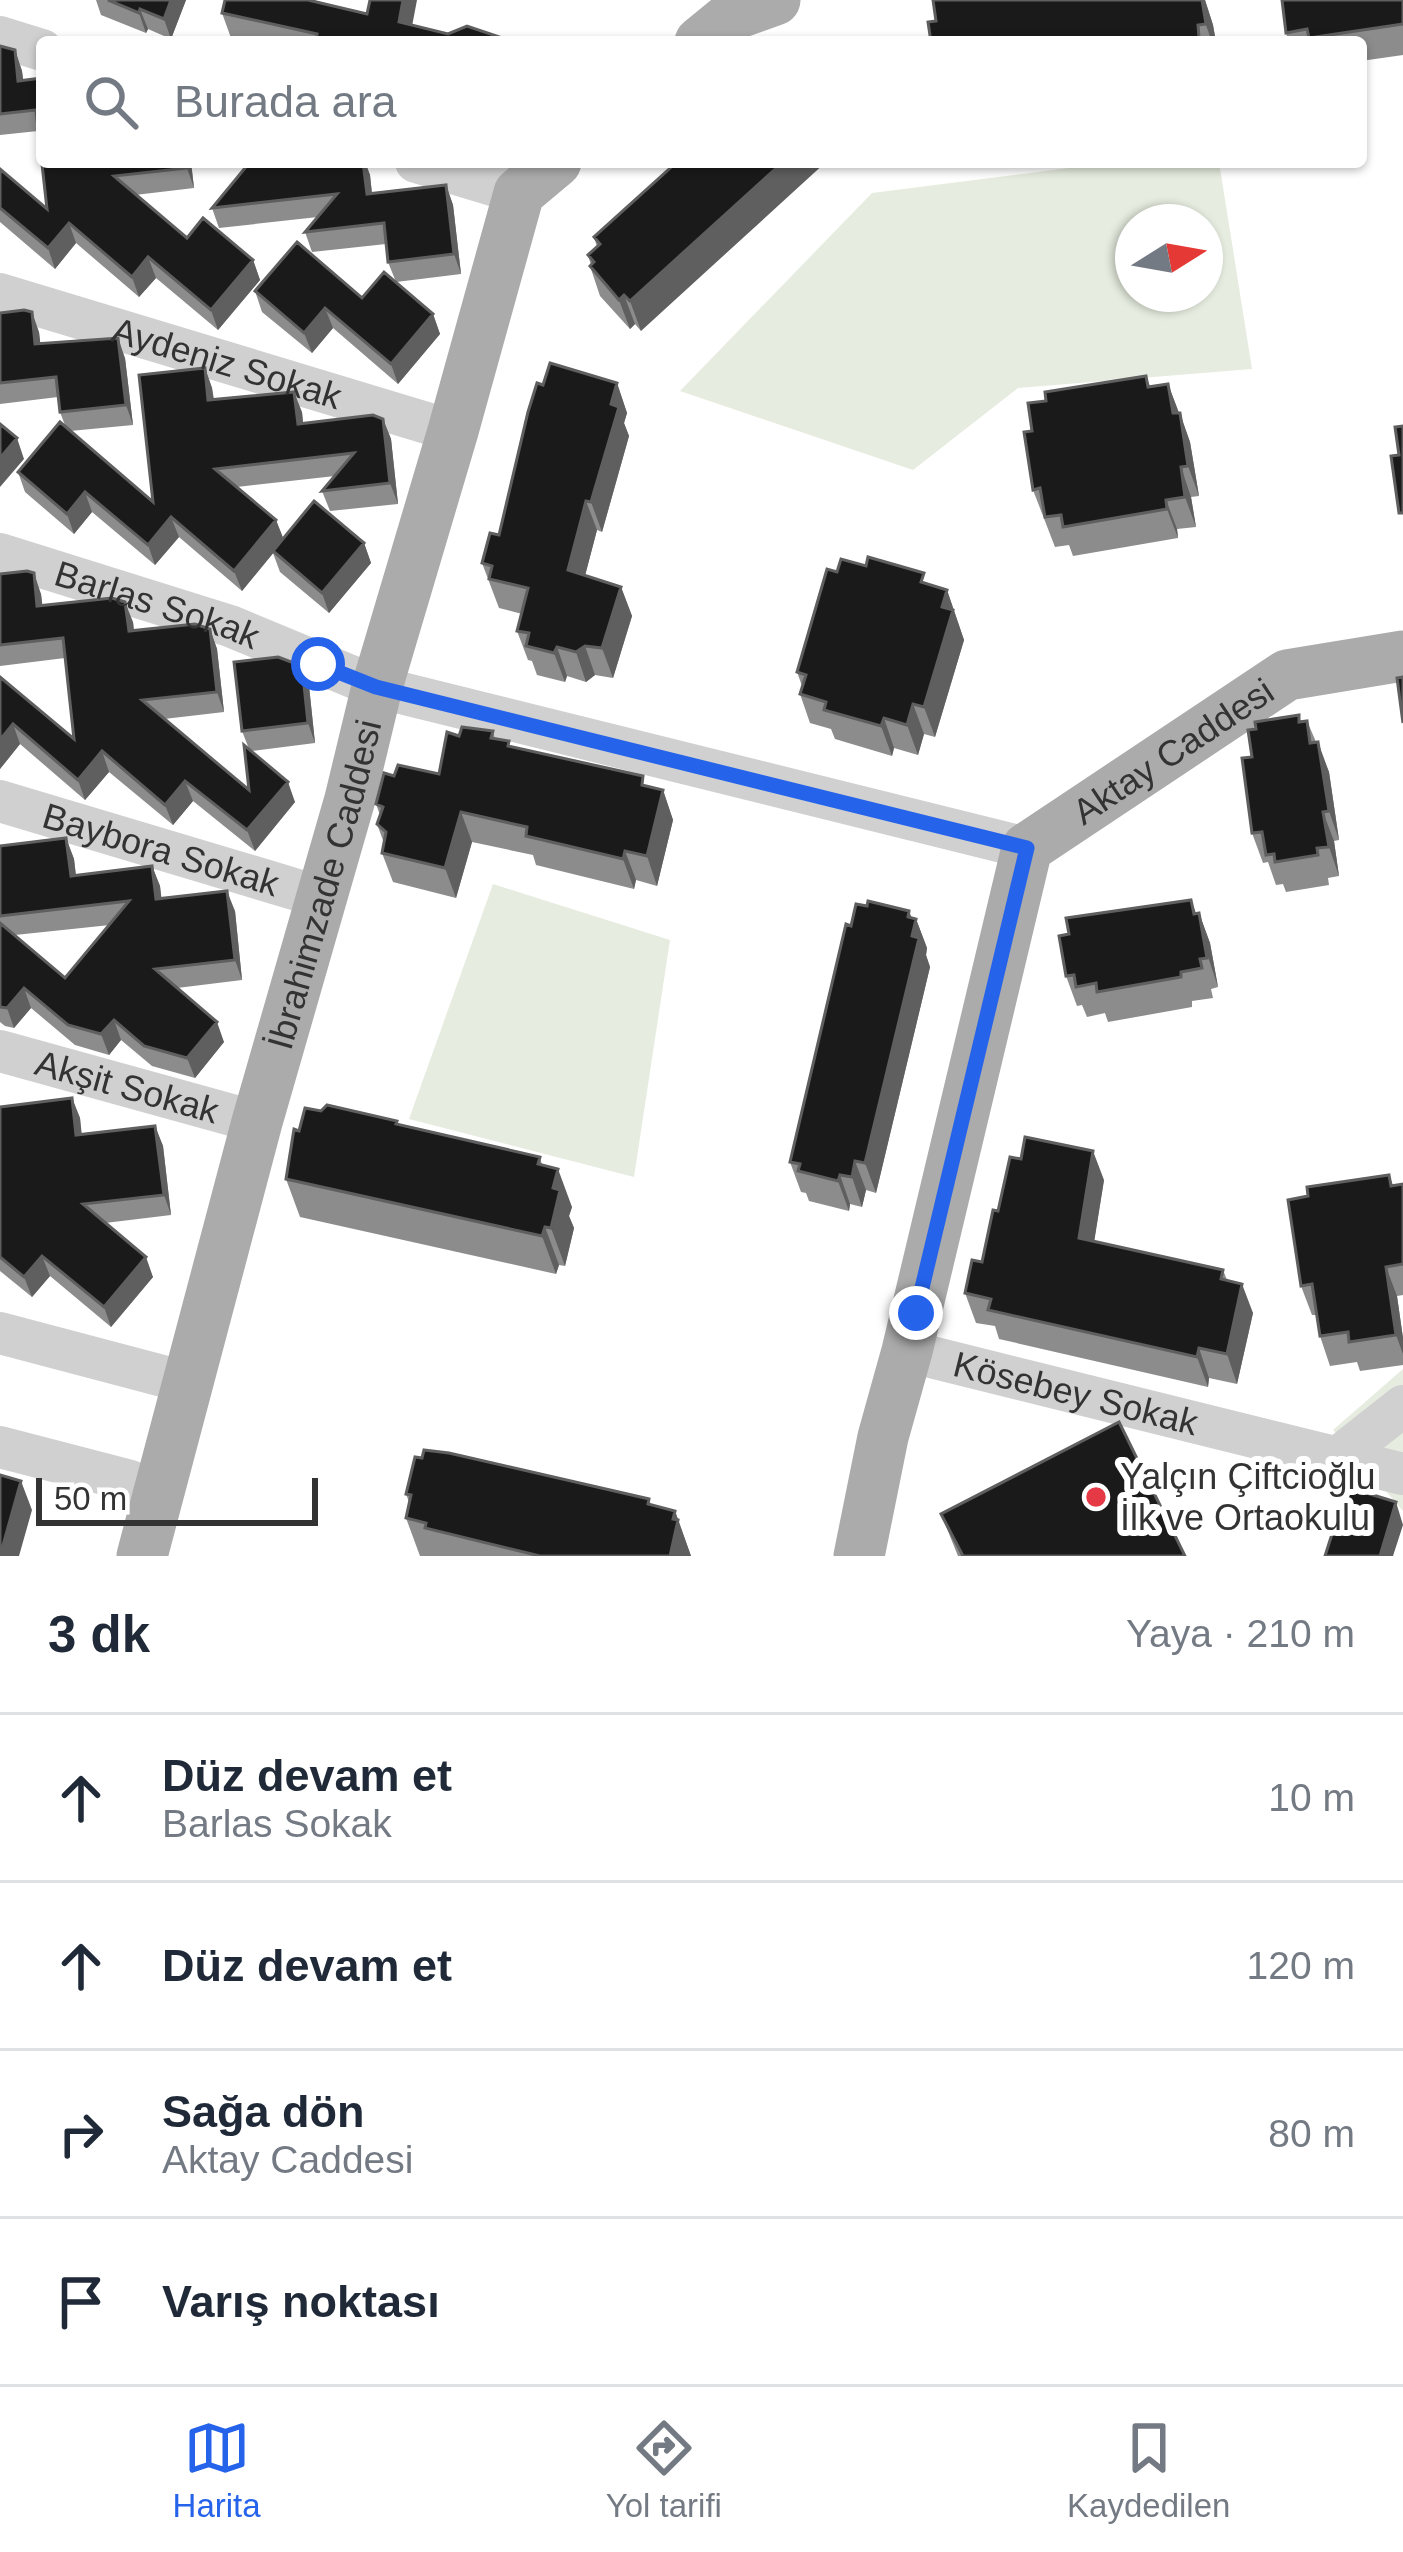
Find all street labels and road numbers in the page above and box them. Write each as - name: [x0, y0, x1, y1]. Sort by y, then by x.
- street label: Aydeniz Sokak: [107, 309, 347, 417]
- street label: Barlas Sokak: [50, 553, 266, 657]
- street label: Aktay Caddesi: [1065, 670, 1281, 833]
- street label: İbrahimzade Caddesi: [259, 715, 389, 1054]
- street label: Baybora Sokak: [38, 795, 285, 905]
- street label: Akşit Sokak: [31, 1042, 224, 1132]
- street label: Kösebey Sokak: [949, 1343, 1203, 1444]

